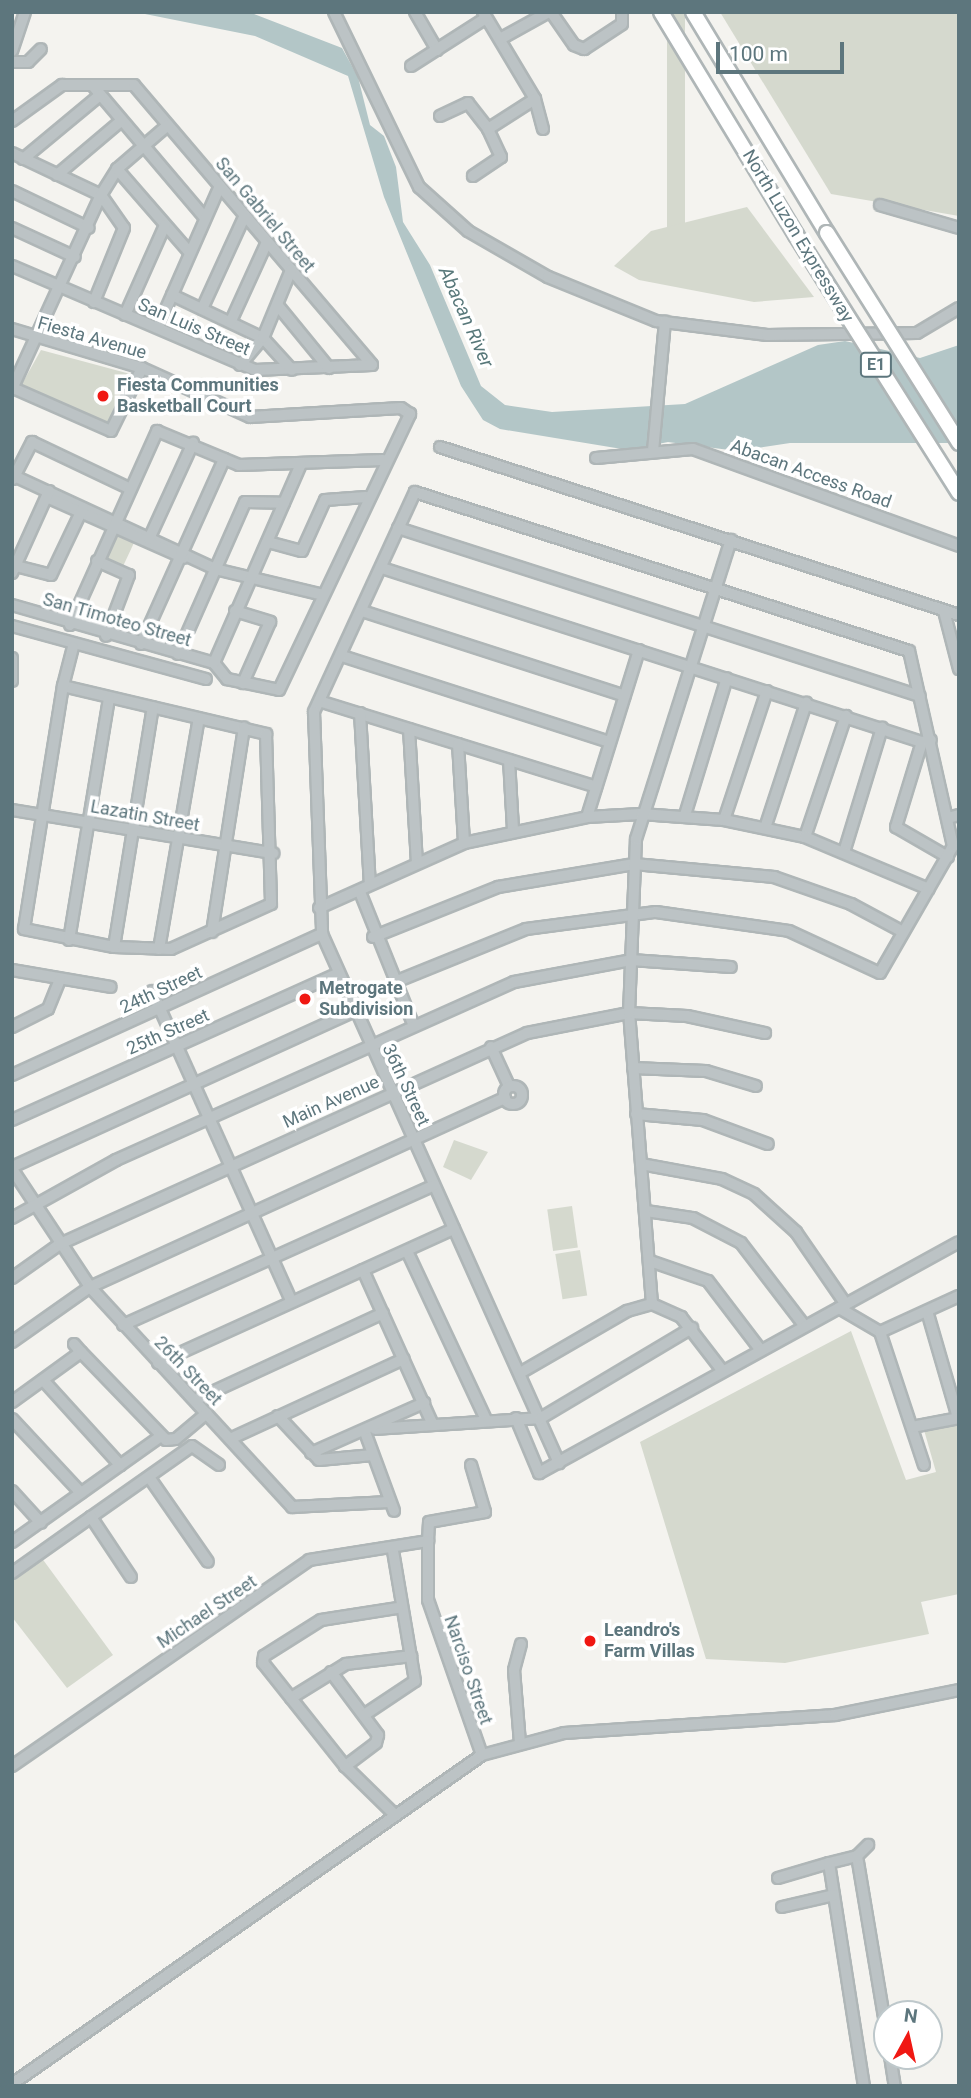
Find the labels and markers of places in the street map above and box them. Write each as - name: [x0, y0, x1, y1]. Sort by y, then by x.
- place label: Fiesta Communities Basketball Court: [117, 375, 279, 418]
- marker: Fiesta Communities Basketball Court: [95, 388, 111, 404]
- place label: Metrogate Subdivision: [319, 978, 413, 1020]
- marker: Metrogate Subdivision: [297, 991, 313, 1007]
- place label: Leandro's Farm Villas: [604, 1620, 695, 1662]
- marker: Leandro's Farm Villas: [582, 1633, 598, 1649]

